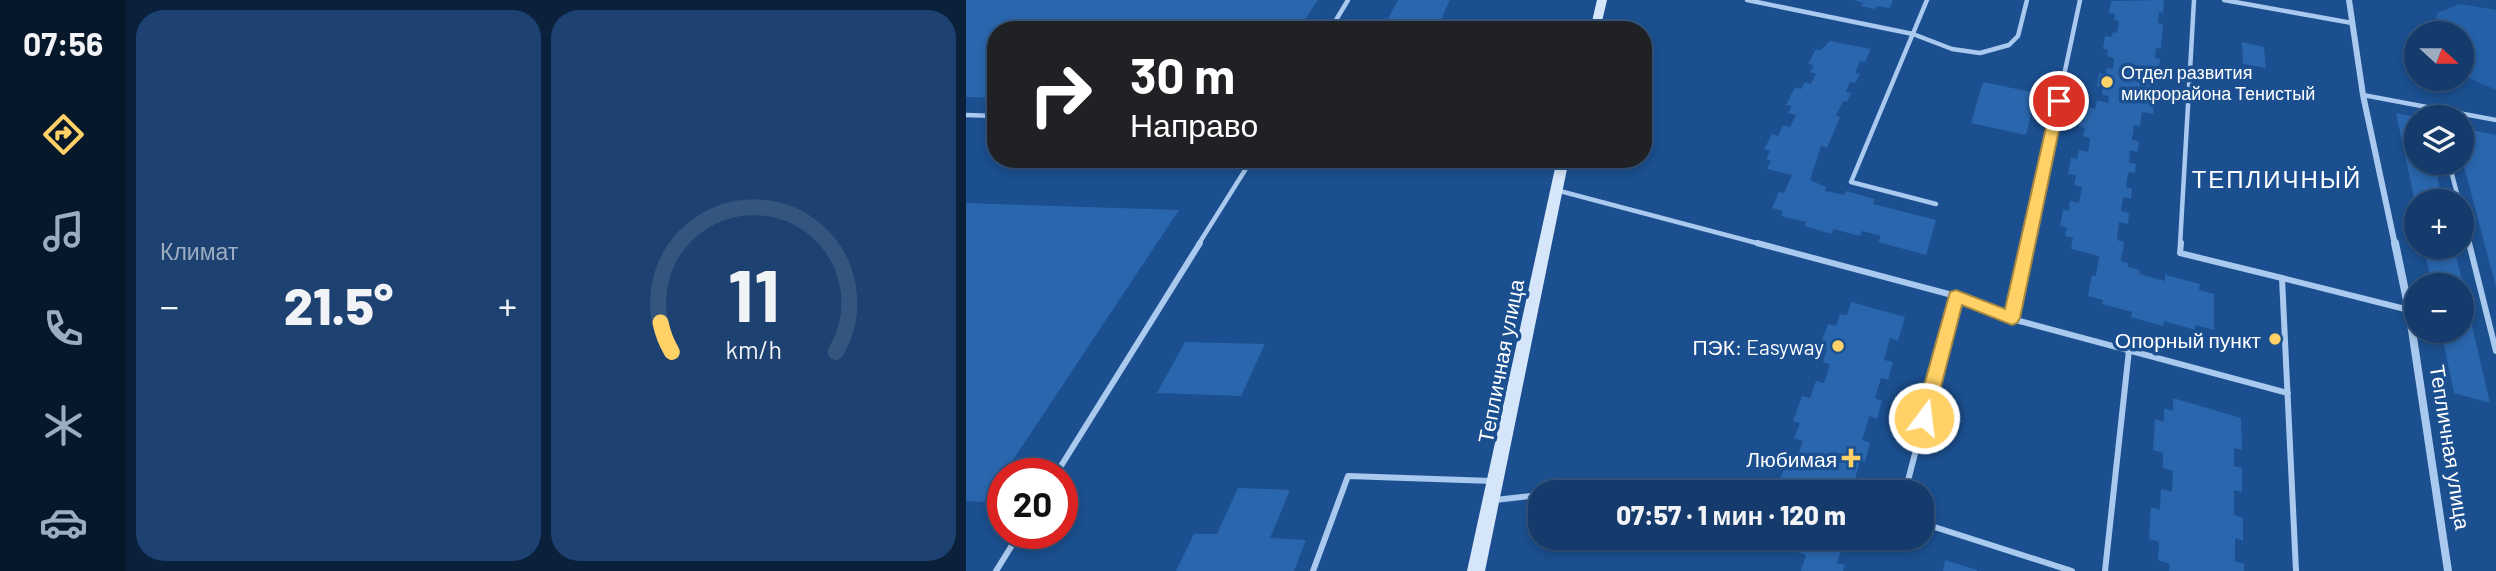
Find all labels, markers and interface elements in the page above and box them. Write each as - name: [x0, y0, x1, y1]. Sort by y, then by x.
- north arrow: [2404, 21, 2474, 91]
- map controls: [2404, 21, 2474, 343]
- text: 07:56: [23, 24, 103, 62]
- text: 30 m: [1130, 45, 1235, 104]
- icon: right: [1015, 49, 1106, 140]
- place label: Отдел развития микрорайона Тенистый: [2121, 61, 2315, 104]
- pin: [2029, 71, 2089, 131]
- marker: Отдел развития микрорайона Тенистый: [2099, 74, 2115, 90]
- icon: arrive: [2040, 82, 2078, 120]
- text: Направо: [1130, 105, 1258, 143]
- button: layers: [2404, 105, 2474, 175]
- icon: directions: [39, 110, 88, 159]
- district label: ТЕПЛИЧНЫЙ: [2192, 164, 2362, 193]
- button: +: [2404, 189, 2474, 259]
- icon: music: [39, 207, 88, 256]
- text: Климат: [160, 237, 238, 265]
- text: 11: [727, 249, 780, 337]
- text: 21.5°: [284, 273, 393, 335]
- button: −: [2404, 273, 2474, 343]
- street label: Тепличная улица: [1472, 277, 1528, 445]
- text: −: [160, 282, 179, 328]
- text: +: [498, 282, 517, 328]
- icon: phone: [39, 304, 88, 353]
- place label: Опорный пункт: [2115, 327, 2261, 352]
- marker: Опорный пункт: [2267, 331, 2283, 347]
- text: km/h: [725, 333, 782, 363]
- place label: ПЭК: Easyway: [1692, 334, 1824, 359]
- marker: ПЭК: Easyway: [1830, 338, 1846, 354]
- street label: Тепличная улица: [2426, 363, 2476, 531]
- position arrow: [1887, 381, 1961, 455]
- icon: climate: [39, 401, 88, 450]
- place label: Любимая: [1746, 446, 1837, 471]
- marker: Любимая: [1843, 450, 1859, 466]
- speed limit sign: 20: [987, 458, 1078, 549]
- icon: car: [39, 498, 88, 547]
- text: 07:57 · 1 мин · 120 m: [1616, 499, 1846, 530]

